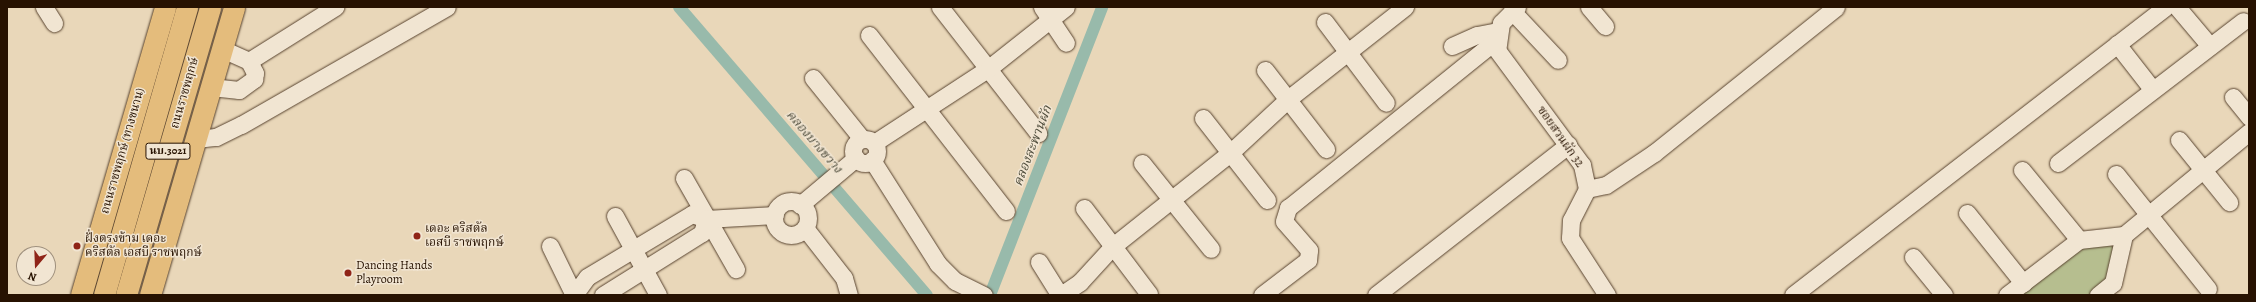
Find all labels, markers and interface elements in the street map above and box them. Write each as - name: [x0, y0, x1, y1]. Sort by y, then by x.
- street label: ถนนราชพฤกษ์: [168, 56, 202, 130]
- street label: ถนนราชพฤกษ์ (ทางขนาน): [98, 86, 148, 216]
- water label: คลองสะพานผัก: [1010, 103, 1056, 189]
- street label: ซอยสวนผัก 32: [1534, 104, 1586, 170]
- water label: คลองบางขวาง: [783, 107, 845, 177]
- road number: นบ.3021: [145, 142, 191, 160]
- place label: เดอะ คริสตัล เอสบี ราชพฤกษ์: [425, 222, 504, 250]
- marker: เดอะ คริสตัล เอสบี ราชพฤกษ์: [412, 231, 422, 241]
- place label: ฝั่งตรงข้าม เดอะ คริสตัล เอสบี ราชพฤกษ์: [85, 232, 202, 260]
- marker: ฝั่งตรงข้าม เดอะ คริสตัล เอสบี ราชพฤกษ์: [72, 241, 82, 251]
- north arrow: [16, 246, 56, 286]
- place label: Dancing Hands Playroom: [356, 259, 432, 287]
- text: N: [26, 268, 38, 285]
- marker: Dancing Hands Playroom: [343, 268, 353, 278]

